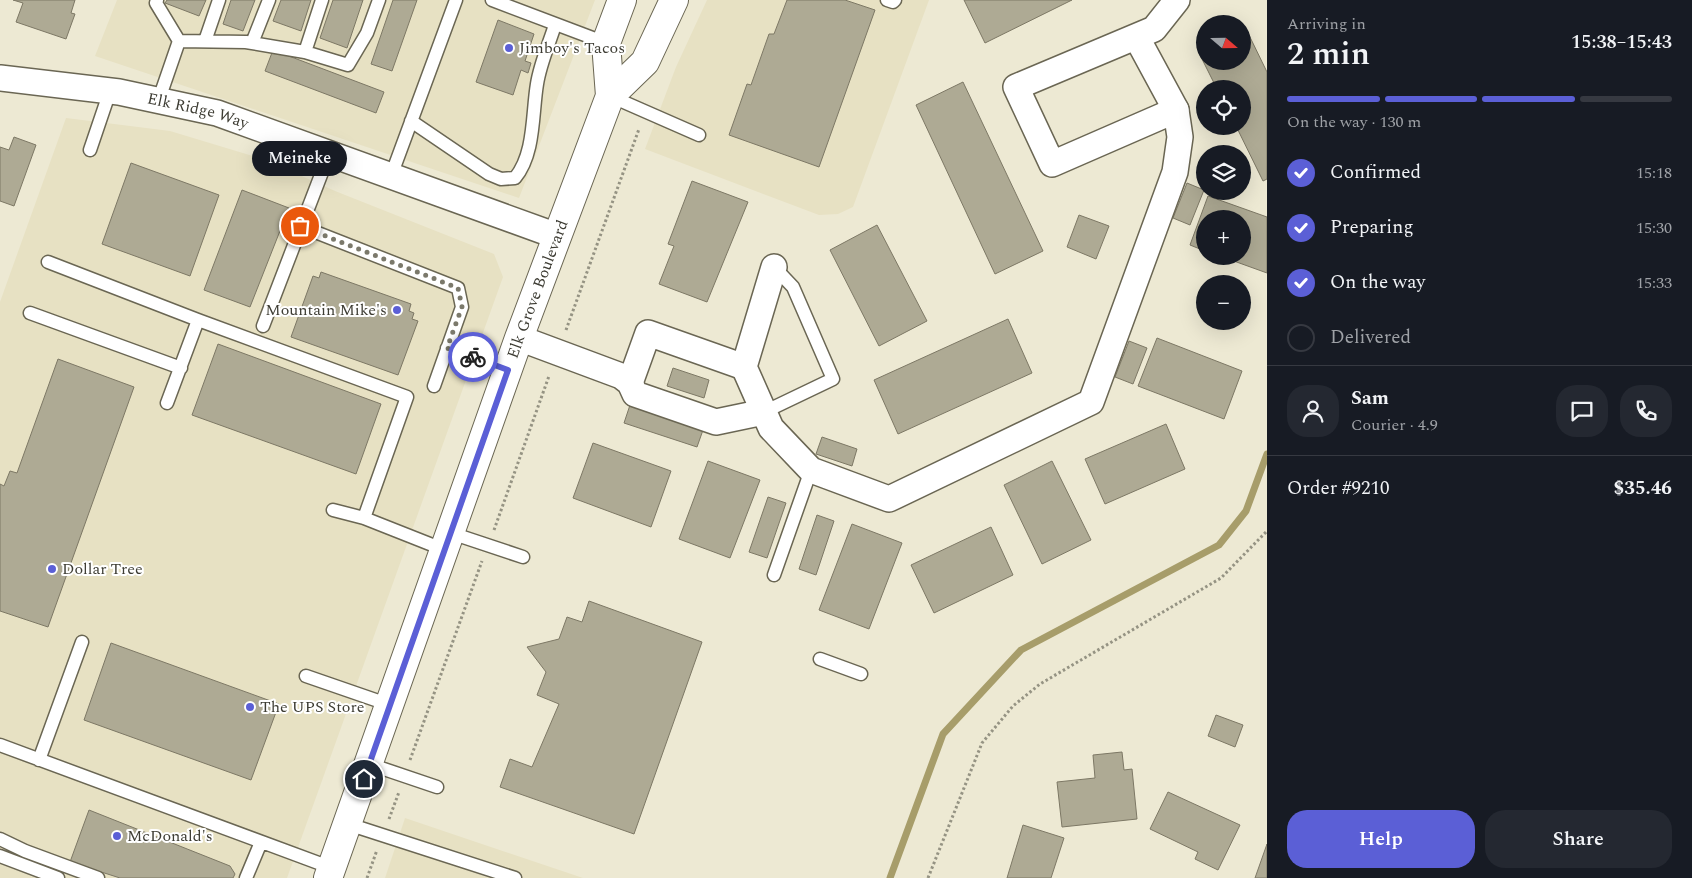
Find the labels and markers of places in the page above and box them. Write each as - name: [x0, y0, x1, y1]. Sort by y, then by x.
- place label: Jimboy's Tacos: [519, 36, 625, 60]
- marker: Jimboy's Tacos: [503, 42, 515, 54]
- callout: Meineke: [252, 141, 348, 176]
- pin: [279, 205, 321, 247]
- place label: Mountain Mike's: [265, 298, 387, 322]
- marker: Mountain Mike's: [391, 304, 403, 316]
- place label: Dollar Tree: [62, 557, 143, 581]
- marker: Dollar Tree: [46, 563, 58, 575]
- place label: The UPS Store: [260, 695, 365, 719]
- marker: The UPS Store: [244, 701, 256, 713]
- pin: [343, 758, 385, 800]
- place label: McDonald's: [127, 824, 213, 848]
- marker: McDonald's: [111, 830, 123, 842]

